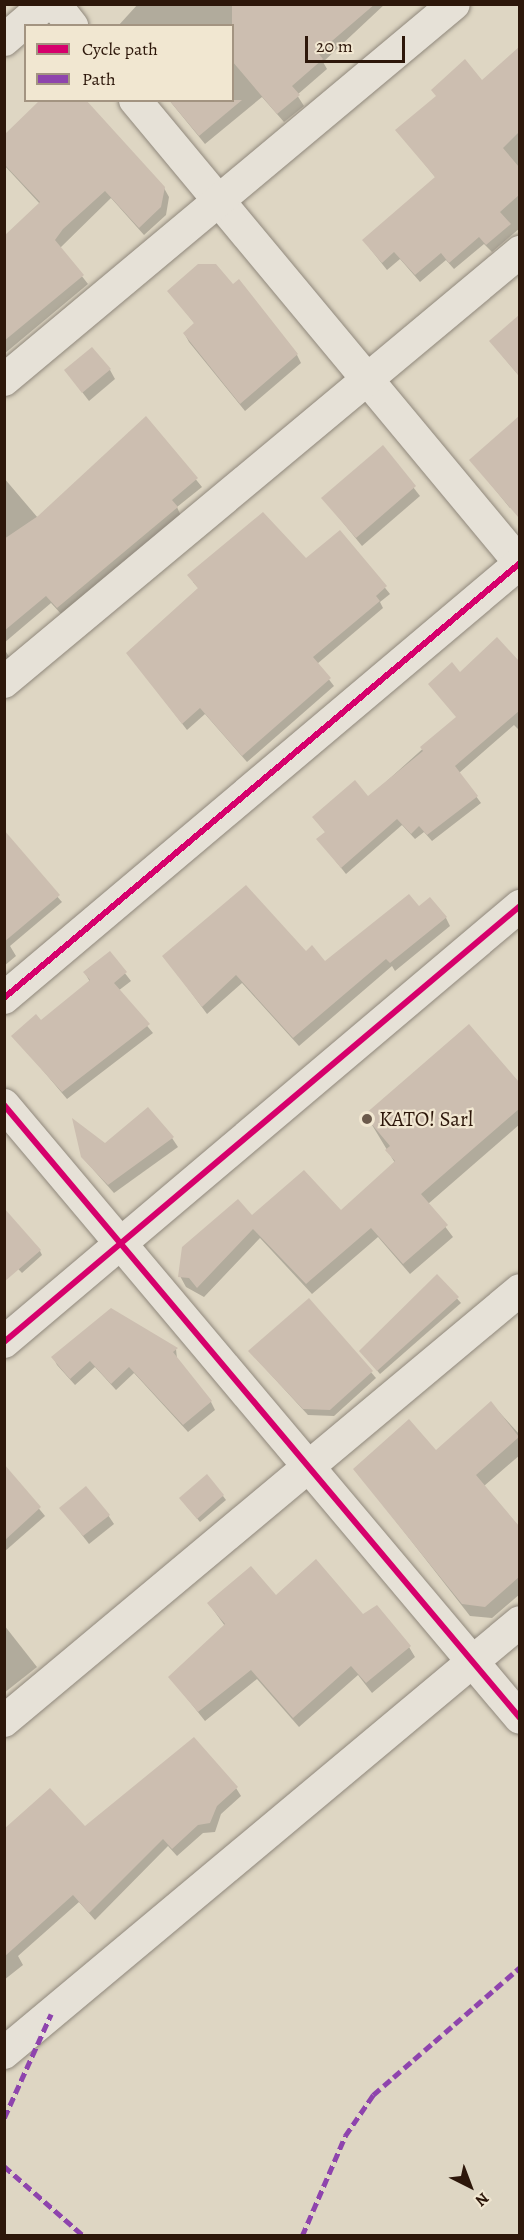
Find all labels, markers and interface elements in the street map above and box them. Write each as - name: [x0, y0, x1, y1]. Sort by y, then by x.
- legend: [24, 24, 234, 102]
- scale bar: [308, 24, 408, 62]
- text: 20 m: [316, 34, 353, 58]
- text: Cycle path: [82, 37, 158, 61]
- text: Path: [82, 67, 116, 91]
- place label: KATO! Sarl: [379, 1106, 473, 1132]
- marker: KATO! Sarl: [360, 1112, 374, 1126]
- north arrow: [440, 2156, 500, 2216]
- text: N: [470, 2187, 494, 2211]

